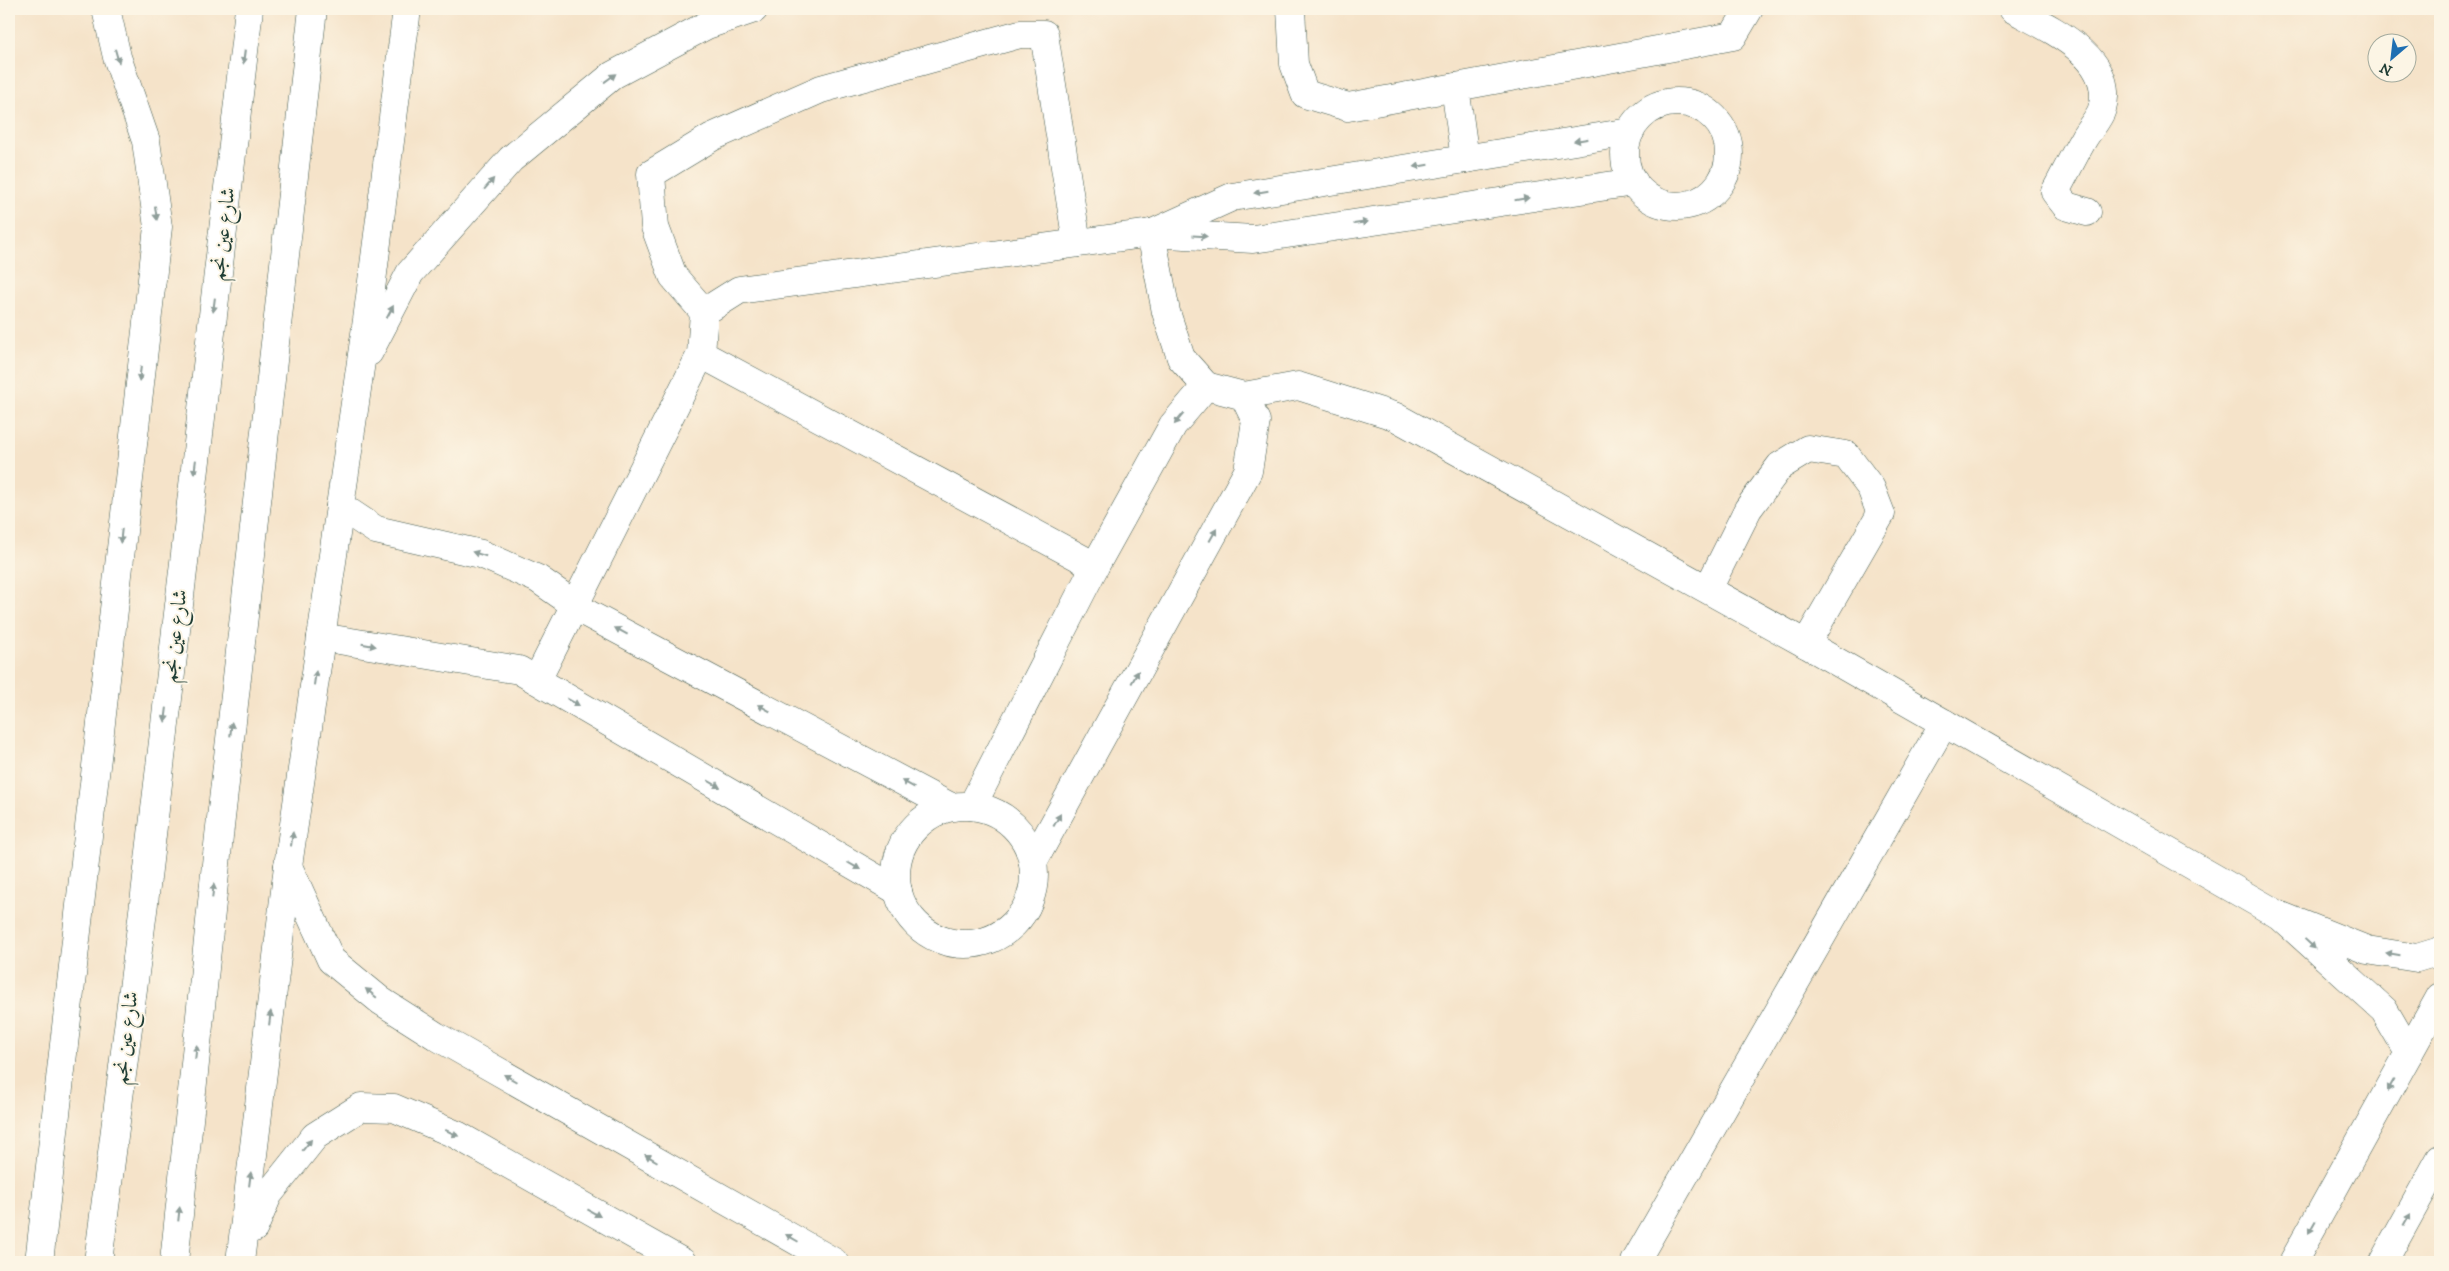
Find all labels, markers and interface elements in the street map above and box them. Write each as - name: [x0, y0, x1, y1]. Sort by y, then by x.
- north arrow: [2366, 32, 2416, 82]
- one-way arrow: [113, 49, 121, 64]
- one-way arrow: [240, 49, 248, 65]
- text: N: [2377, 58, 2396, 79]
- one-way arrow: [603, 72, 616, 83]
- one-way arrow: [1573, 137, 1589, 145]
- one-way arrow: [1413, 163, 1429, 171]
- one-way arrow: [483, 178, 494, 191]
- street label: شارع عين نجم: [204, 186, 248, 283]
- one-way arrow: [1252, 189, 1268, 197]
- one-way arrow: [1514, 195, 1530, 203]
- one-way arrow: [152, 205, 160, 221]
- one-way arrow: [1353, 219, 1369, 227]
- one-way arrow: [1192, 232, 1208, 240]
- one-way arrow: [210, 298, 218, 314]
- one-way arrow: [386, 305, 394, 320]
- one-way arrow: [136, 367, 144, 383]
- one-way arrow: [1173, 412, 1185, 424]
- one-way arrow: [191, 459, 199, 475]
- one-way arrow: [1209, 527, 1217, 542]
- one-way arrow: [117, 528, 125, 544]
- one-way arrow: [471, 550, 486, 557]
- street label: شارع عين نجم: [156, 588, 200, 685]
- one-way arrow: [614, 627, 628, 635]
- one-way arrow: [361, 641, 377, 649]
- one-way arrow: [311, 670, 319, 686]
- one-way arrow: [1131, 670, 1139, 685]
- one-way arrow: [567, 697, 580, 706]
- one-way arrow: [758, 703, 771, 712]
- one-way arrow: [162, 707, 170, 723]
- one-way arrow: [227, 721, 235, 737]
- one-way arrow: [707, 779, 720, 788]
- one-way arrow: [900, 780, 915, 788]
- one-way arrow: [1053, 812, 1061, 827]
- one-way arrow: [288, 831, 296, 847]
- one-way arrow: [848, 861, 861, 870]
- one-way arrow: [209, 882, 217, 898]
- one-way arrow: [2304, 938, 2316, 950]
- one-way arrow: [2385, 950, 2401, 958]
- one-way arrow: [365, 987, 378, 998]
- street label: شارع عين نجم: [107, 990, 151, 1087]
- one-way arrow: [266, 1009, 274, 1025]
- one-way arrow: [192, 1044, 200, 1060]
- one-way arrow: [503, 1073, 516, 1082]
- one-way arrow: [2387, 1078, 2395, 1092]
- one-way arrow: [445, 1130, 459, 1138]
- one-way arrow: [302, 1139, 313, 1152]
- one-way arrow: [643, 1154, 658, 1162]
- one-way arrow: [246, 1171, 254, 1187]
- one-way arrow: [176, 1205, 184, 1221]
- one-way arrow: [587, 1208, 601, 1217]
- one-way arrow: [2402, 1213, 2411, 1226]
- one-way arrow: [2308, 1220, 2316, 1234]
- one-way arrow: [785, 1234, 799, 1242]

